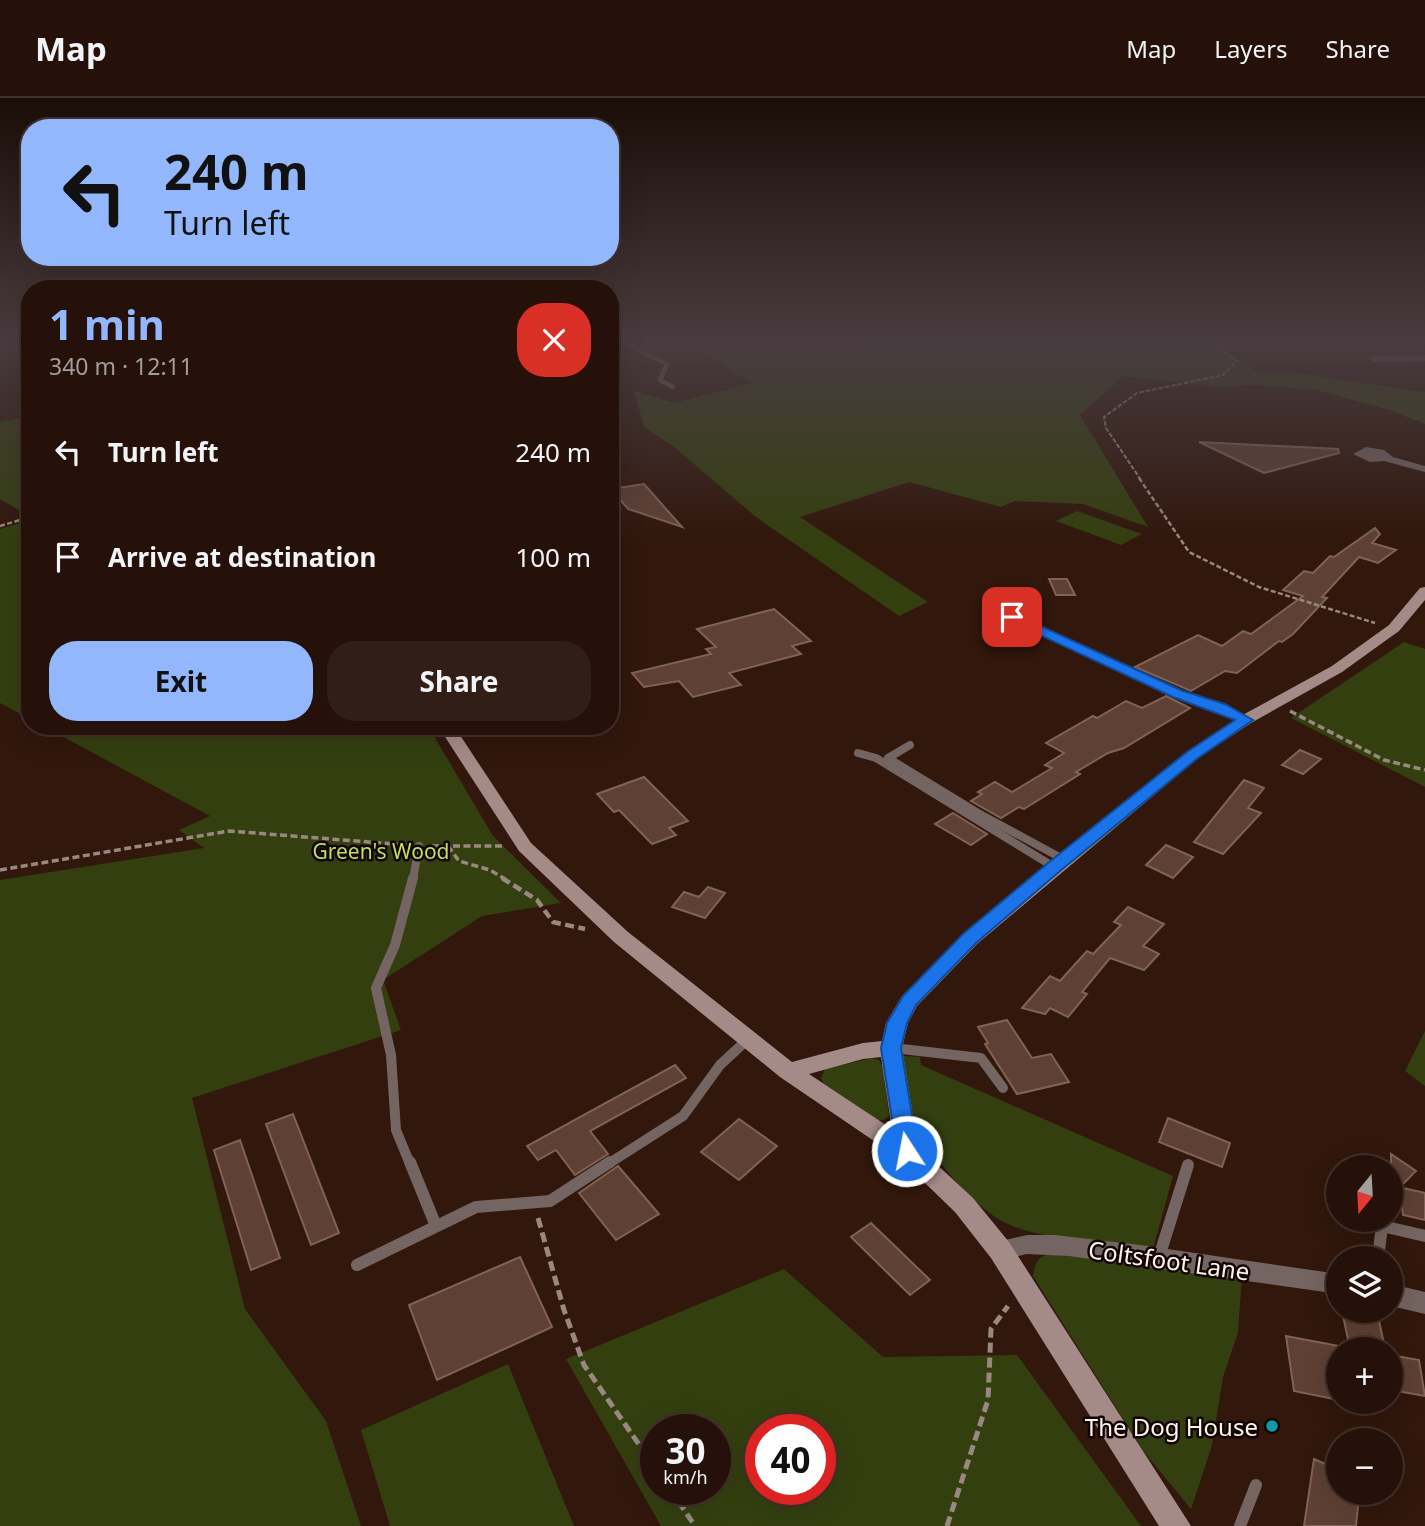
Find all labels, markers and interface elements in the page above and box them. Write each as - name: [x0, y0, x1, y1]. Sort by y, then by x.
- text: Map: [35, 26, 107, 71]
- text: Map: [1126, 32, 1176, 65]
- text: Layers: [1214, 32, 1288, 65]
- text: Share: [1326, 32, 1390, 65]
- text: 240 m: [164, 138, 309, 204]
- icon: left: [49, 147, 140, 238]
- text: Turn left: [164, 201, 290, 244]
- text: 1 min: [49, 295, 165, 352]
- button: close: [517, 303, 591, 377]
- text: 340 m · 12:11: [49, 350, 193, 382]
- icon: left: [49, 433, 87, 471]
- text: Turn left: [108, 434, 219, 470]
- text: 240 m: [515, 434, 591, 470]
- icon: arrive: [49, 538, 87, 576]
- text: Arrive at destination: [108, 539, 377, 575]
- text: 100 m: [515, 539, 591, 575]
- pin: [982, 587, 1042, 647]
- icon: arrive: [993, 598, 1031, 636]
- button: Exit: [49, 641, 313, 721]
- button: Share: [327, 641, 591, 721]
- park label: Green's Wood: [312, 837, 450, 865]
- position arrow: [870, 1114, 944, 1188]
- north arrow: [1326, 1155, 1404, 1232]
- map controls: [1326, 1155, 1403, 1505]
- street label: Coltsfoot Lane: [1086, 1232, 1252, 1288]
- button: layers: [1326, 1246, 1403, 1323]
- button: +: [1326, 1337, 1403, 1414]
- place label: The Dog House: [1085, 1410, 1258, 1443]
- speed limit sign: 40: [745, 1414, 836, 1505]
- marker: The Dog House: [1264, 1418, 1280, 1434]
- text: 30: [665, 1427, 706, 1474]
- button: −: [1326, 1428, 1403, 1505]
- text: km/h: [663, 1465, 708, 1489]

